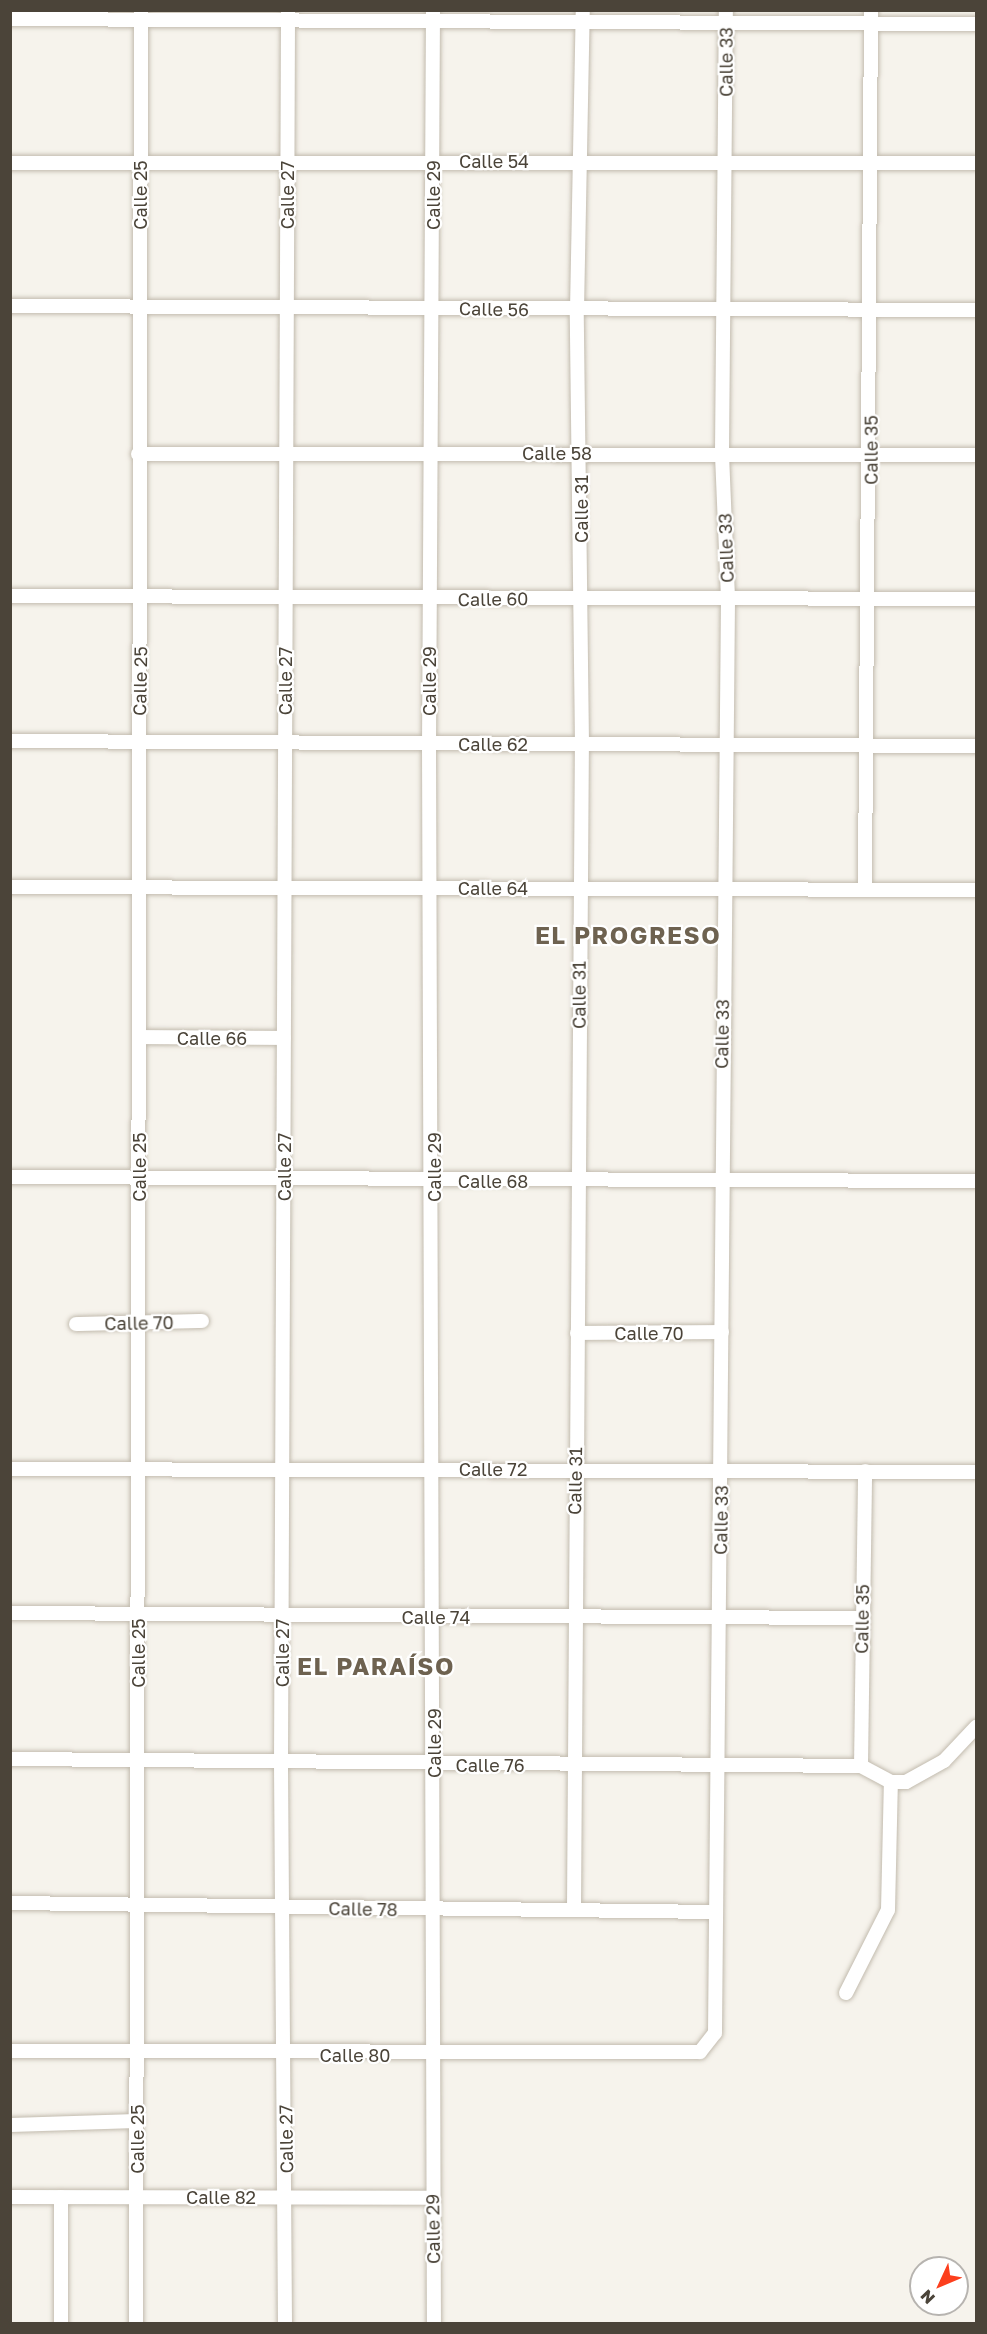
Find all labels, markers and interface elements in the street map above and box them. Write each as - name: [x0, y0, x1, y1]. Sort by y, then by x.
- street label: Calle 33: [715, 27, 737, 97]
- street label: Calle 54: [459, 150, 529, 172]
- street label: Calle 25: [129, 160, 151, 230]
- street label: Calle 29: [422, 160, 444, 230]
- street label: Calle 27: [276, 161, 298, 229]
- street label: Calle 56: [459, 298, 529, 320]
- street label: Calle 35: [860, 415, 882, 485]
- street label: Calle 58: [522, 442, 592, 464]
- street label: Calle 31: [570, 475, 592, 543]
- street label: Calle 33: [714, 513, 738, 583]
- street label: Calle 60: [457, 588, 529, 610]
- street label: Calle 25: [129, 646, 151, 716]
- street label: Calle 29: [418, 646, 440, 716]
- street label: Calle 27: [274, 647, 296, 715]
- street label: Calle 62: [458, 733, 528, 755]
- street label: Calle 64: [458, 877, 528, 899]
- district label: EL PROGRESO: [535, 921, 721, 949]
- street label: Calle 31: [568, 961, 590, 1029]
- street label: Calle 33: [711, 999, 733, 1069]
- street label: Calle 66: [177, 1027, 247, 1049]
- street label: Calle 25: [128, 1132, 150, 1202]
- street label: Calle 29: [423, 1132, 445, 1202]
- street label: Calle 27: [273, 1133, 295, 1201]
- street label: Calle 68: [458, 1170, 528, 1192]
- street label: Calle 70: [104, 1312, 174, 1334]
- street label: Calle 70: [614, 1322, 684, 1344]
- street label: Calle 31: [564, 1447, 586, 1515]
- street label: Calle 72: [459, 1458, 527, 1480]
- street label: Calle 33: [710, 1485, 732, 1555]
- street label: Calle 35: [851, 1584, 873, 1654]
- street label: Calle 74: [401, 1606, 471, 1628]
- street label: Calle 25: [127, 1618, 149, 1688]
- street label: Calle 27: [271, 1619, 293, 1687]
- district label: EL PARAÍSO: [297, 1652, 455, 1680]
- street label: Calle 29: [423, 1708, 445, 1778]
- street label: Calle 76: [455, 1754, 525, 1776]
- street label: Calle 78: [328, 1898, 398, 1920]
- street label: Calle 80: [320, 2044, 390, 2066]
- street label: Calle 25: [126, 2104, 148, 2174]
- street label: Calle 27: [275, 2104, 297, 2174]
- street label: Calle 82: [186, 2186, 256, 2208]
- street label: Calle 29: [422, 2194, 444, 2264]
- north arrow: [909, 2256, 969, 2316]
- text: N: [916, 2286, 939, 2308]

